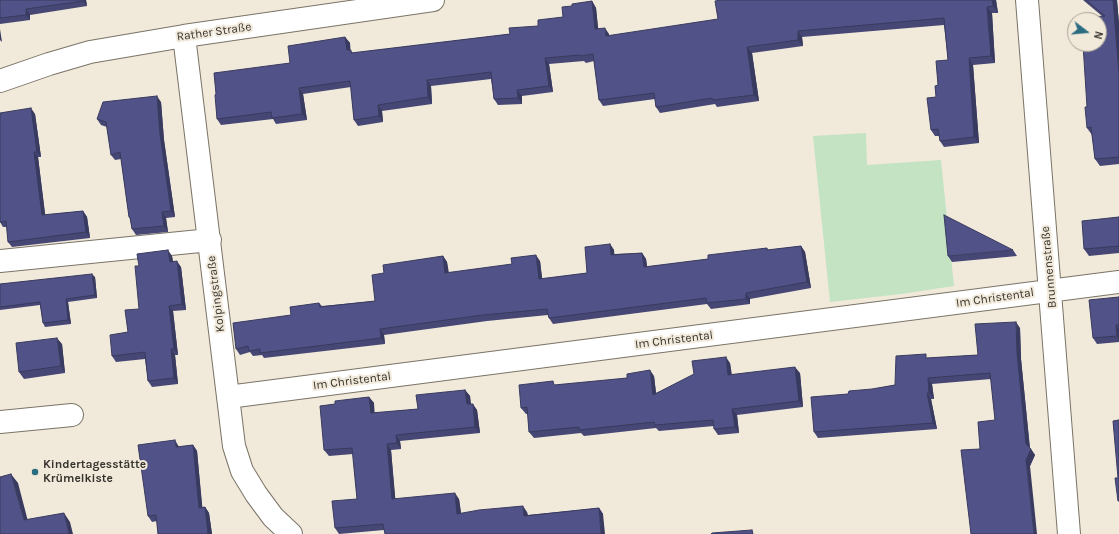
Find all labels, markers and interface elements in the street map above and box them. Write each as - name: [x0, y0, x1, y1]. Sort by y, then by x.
- north arrow: [1067, 12, 1107, 52]
- street label: Rather Straße: [176, 20, 252, 44]
- text: N: [1091, 30, 1105, 41]
- street label: Brunnenstraße: [1038, 225, 1060, 309]
- street label: Kolpingstraße: [204, 255, 228, 333]
- street label: Im Christental: [955, 285, 1035, 311]
- street label: Im Christental: [634, 328, 714, 352]
- street label: Im Christental: [312, 369, 392, 393]
- place label: Kindertagesstätte Krümelkiste: [43, 458, 146, 486]
- marker: Kindertagesstätte Krümelkiste: [30, 467, 40, 477]

